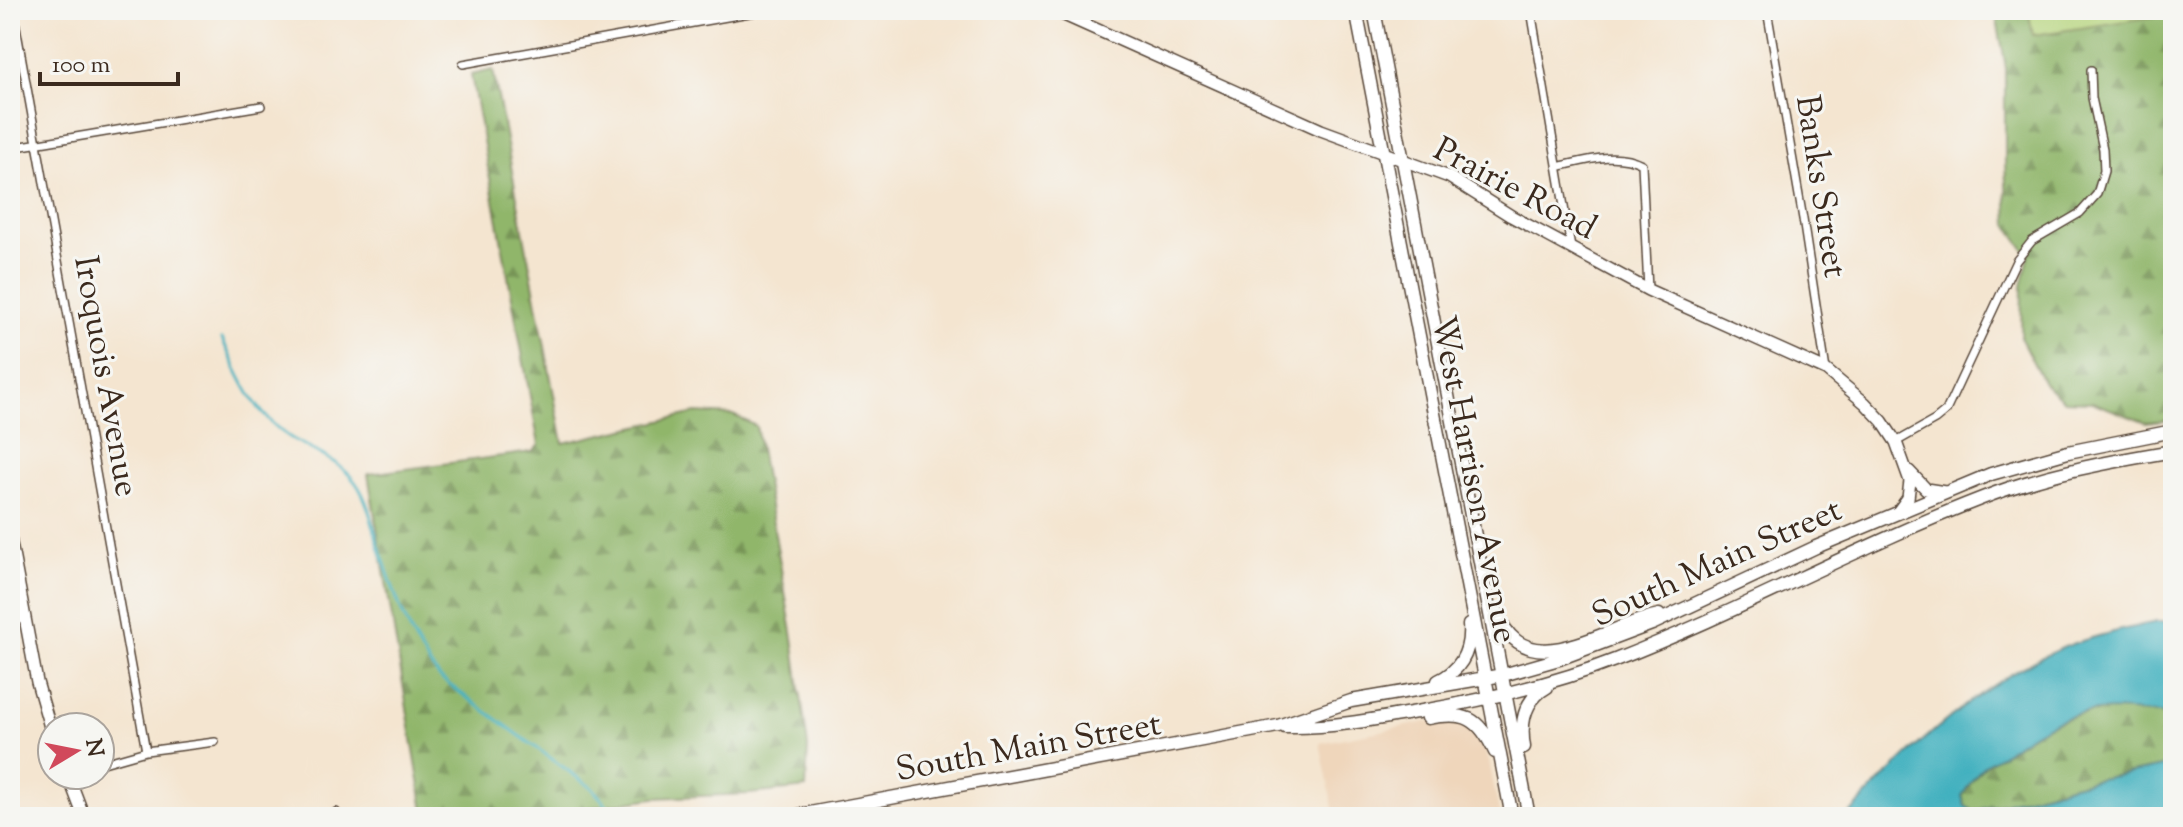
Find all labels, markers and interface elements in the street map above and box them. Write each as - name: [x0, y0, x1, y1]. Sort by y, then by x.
- scale bar: [40, 36, 178, 86]
- text: 100 m: [52, 49, 110, 83]
- street label: Banks Street: [1781, 92, 1858, 282]
- street label: Prairie Road: [1424, 127, 1605, 254]
- street label: Iroquois Avenue: [59, 253, 150, 501]
- street label: West Harrison Avenue: [1417, 312, 1528, 648]
- street label: South Main Street: [1585, 487, 1851, 641]
- street label: South Main Street: [892, 701, 1166, 796]
- north arrow: [36, 711, 116, 791]
- text: N: [75, 737, 110, 760]

